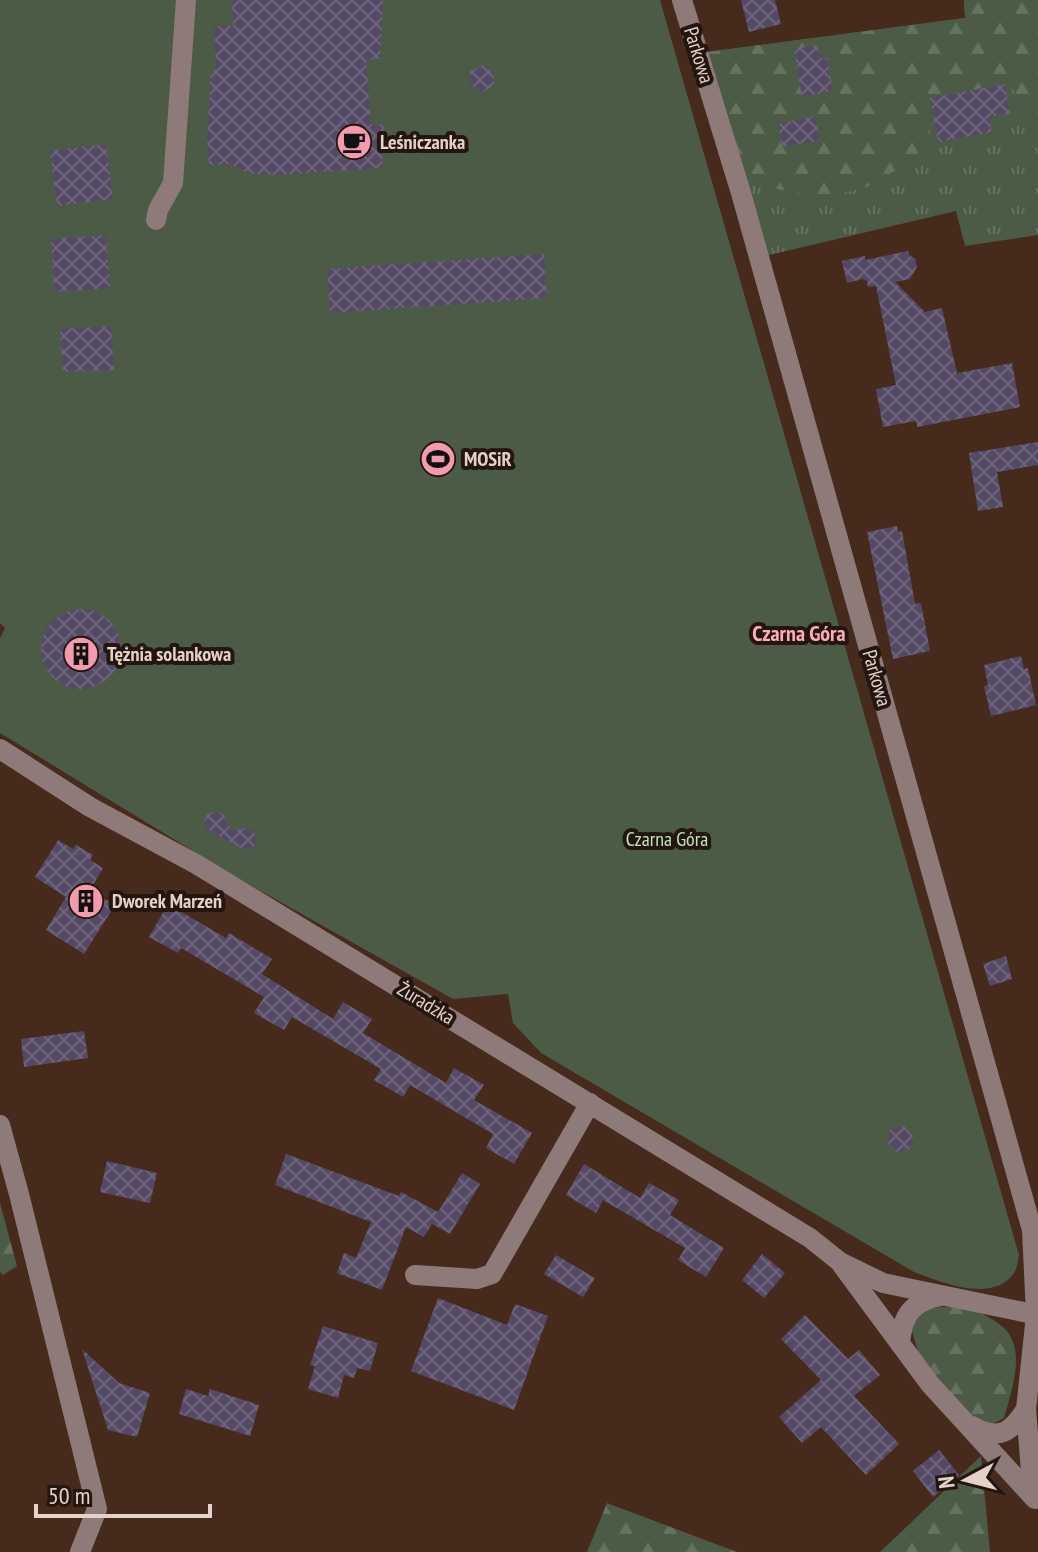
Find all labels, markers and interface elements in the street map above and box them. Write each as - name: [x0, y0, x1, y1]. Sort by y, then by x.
- street label: Parkowa: [678, 24, 720, 86]
- cafe icon: Leśniczanka: [335, 123, 373, 161]
- place label: Leśniczanka: [380, 129, 465, 155]
- sports icon: MOSiR: [419, 440, 457, 478]
- place label: MOSiR: [464, 446, 512, 472]
- district label: Czarna Góra: [752, 619, 846, 647]
- building icon: Tężnia solankowa: [62, 635, 100, 673]
- place label: Tężnia solankowa: [107, 641, 231, 667]
- street label: Parkowa: [857, 647, 897, 709]
- park label: Czarna Góra: [626, 826, 708, 852]
- building icon: Dworek Marzeń: [67, 882, 105, 920]
- place label: Dworek Marzeń: [112, 888, 222, 914]
- street label: Żuradzka: [393, 976, 459, 1030]
- north arrow: [926, 1440, 1006, 1520]
- scale bar: [36, 1468, 210, 1518]
- text: N: [932, 1475, 961, 1490]
- text: 50 m: [48, 1480, 90, 1511]

